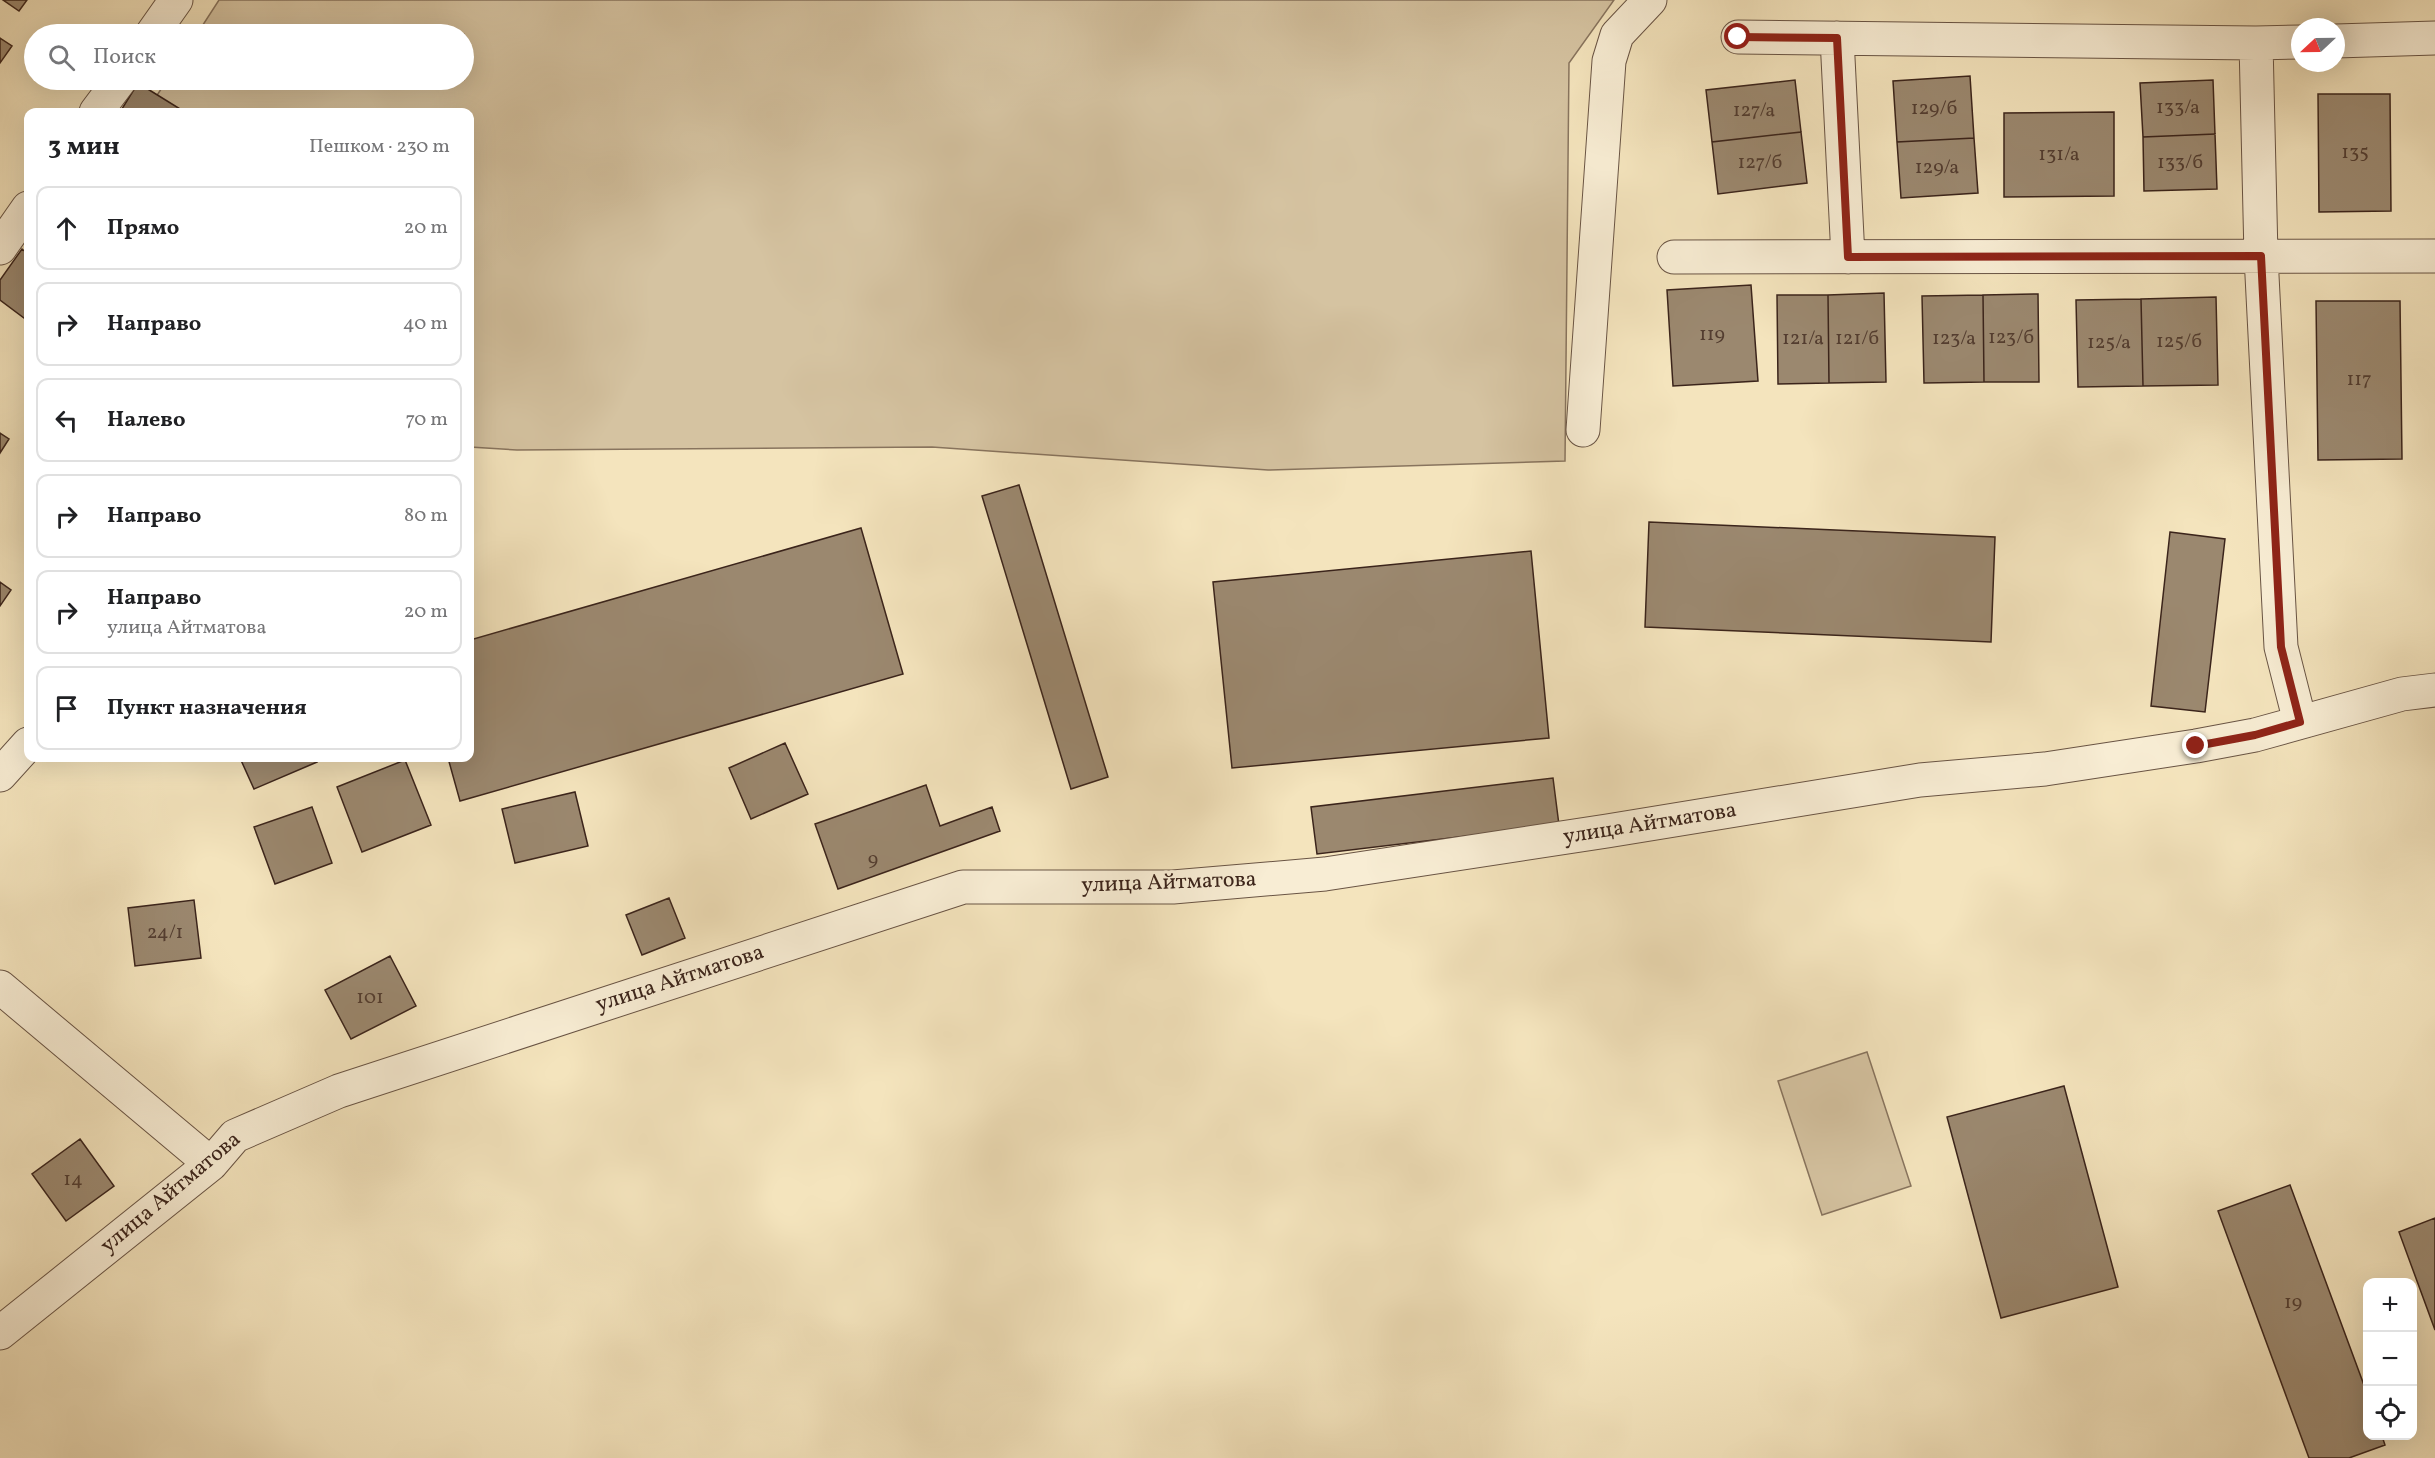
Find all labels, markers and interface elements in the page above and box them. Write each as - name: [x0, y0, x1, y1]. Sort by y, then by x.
- north arrow: [2291, 18, 2345, 72]
- route start: [1724, 23, 1750, 49]
- search box: [24, 24, 474, 90]
- icon: search: [45, 41, 78, 74]
- text: Поиск: [93, 42, 156, 73]
- house number: 133/а: [2156, 94, 2200, 122]
- house number: 129/б: [1911, 95, 1957, 123]
- house number: 127/а: [1733, 97, 1775, 125]
- text: 3 мин: [48, 129, 120, 165]
- text: Пешком · 230 m: [309, 133, 450, 161]
- house number: 135: [2341, 139, 2369, 167]
- house number: 131/а: [2038, 141, 2080, 169]
- house number: 127/б: [1738, 149, 1782, 177]
- house number: 133/б: [2157, 149, 2203, 177]
- house number: 129/а: [1915, 154, 1959, 182]
- icon: ahead: [50, 212, 83, 245]
- text: Прямо: [107, 213, 179, 244]
- text: 20 m: [404, 214, 448, 242]
- icon: right: [50, 308, 83, 341]
- text: Направо: [107, 309, 201, 340]
- text: 40 m: [403, 310, 448, 338]
- house number: 119: [1699, 321, 1725, 349]
- house number: 123/б: [1988, 324, 2034, 352]
- house number: 121/а: [1782, 325, 1824, 353]
- house number: 121/б: [1835, 325, 1879, 353]
- house number: 123/а: [1932, 325, 1976, 353]
- house number: 125/б: [2156, 328, 2202, 356]
- house number: 125/а: [2087, 329, 2131, 357]
- house number: 117: [2346, 366, 2372, 394]
- icon: left: [50, 404, 83, 437]
- text: Налево: [107, 405, 186, 436]
- text: 70 m: [405, 406, 448, 434]
- icon: right: [50, 500, 83, 533]
- text: Направо: [107, 501, 201, 532]
- text: 80 m: [404, 502, 448, 530]
- text: Направо: [107, 583, 201, 614]
- icon: right: [50, 596, 83, 629]
- text: 20 m: [404, 598, 448, 626]
- text: улица Айтматова: [107, 614, 266, 642]
- icon: arrive: [50, 692, 83, 725]
- text: Пункт назначения: [107, 693, 307, 724]
- route end: [2182, 732, 2208, 758]
- street label: улица Айтматова: [1561, 795, 1739, 853]
- house number: 9: [868, 846, 878, 874]
- street label: улица Айтматова: [1081, 864, 1257, 902]
- house number: 24/1: [147, 919, 183, 947]
- street label: улица Айтматова: [592, 937, 768, 1021]
- house number: 101: [356, 984, 384, 1012]
- street label: улица Айтматова: [94, 1125, 248, 1261]
- house number: 14: [63, 1166, 83, 1194]
- map controls: [2363, 1278, 2417, 1440]
- button: +: [2363, 1278, 2417, 1332]
- house number: 19: [2284, 1289, 2302, 1317]
- button: −: [2363, 1332, 2417, 1386]
- button: locate: [2363, 1386, 2417, 1440]

